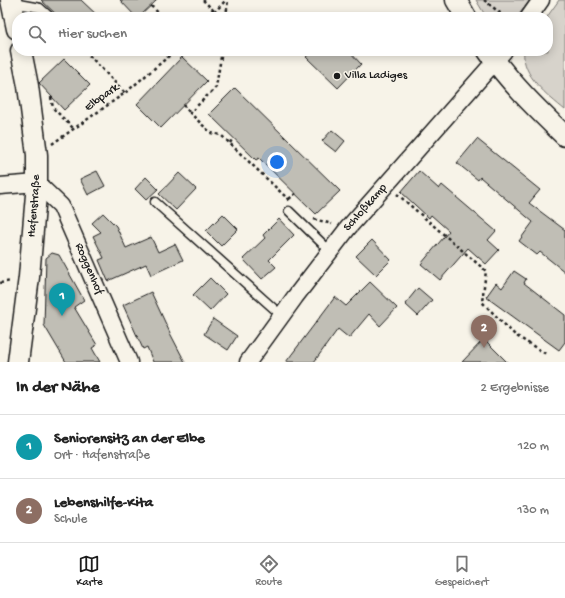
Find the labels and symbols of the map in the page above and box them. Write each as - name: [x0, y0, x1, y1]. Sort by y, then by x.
- place label: Villa Ladiges: [344, 69, 408, 83]
- marker: Villa Ladiges: [332, 71, 342, 81]
- street label: Elbpark: [82, 80, 123, 115]
- your location: [267, 152, 287, 172]
- street label: Hafenstraße: [25, 174, 44, 238]
- street label: Schloßkamp: [341, 181, 390, 235]
- street label: Roggenhof: [71, 241, 106, 298]
- pin: 1: [49, 283, 75, 316]
- pin: 2: [471, 315, 497, 348]

